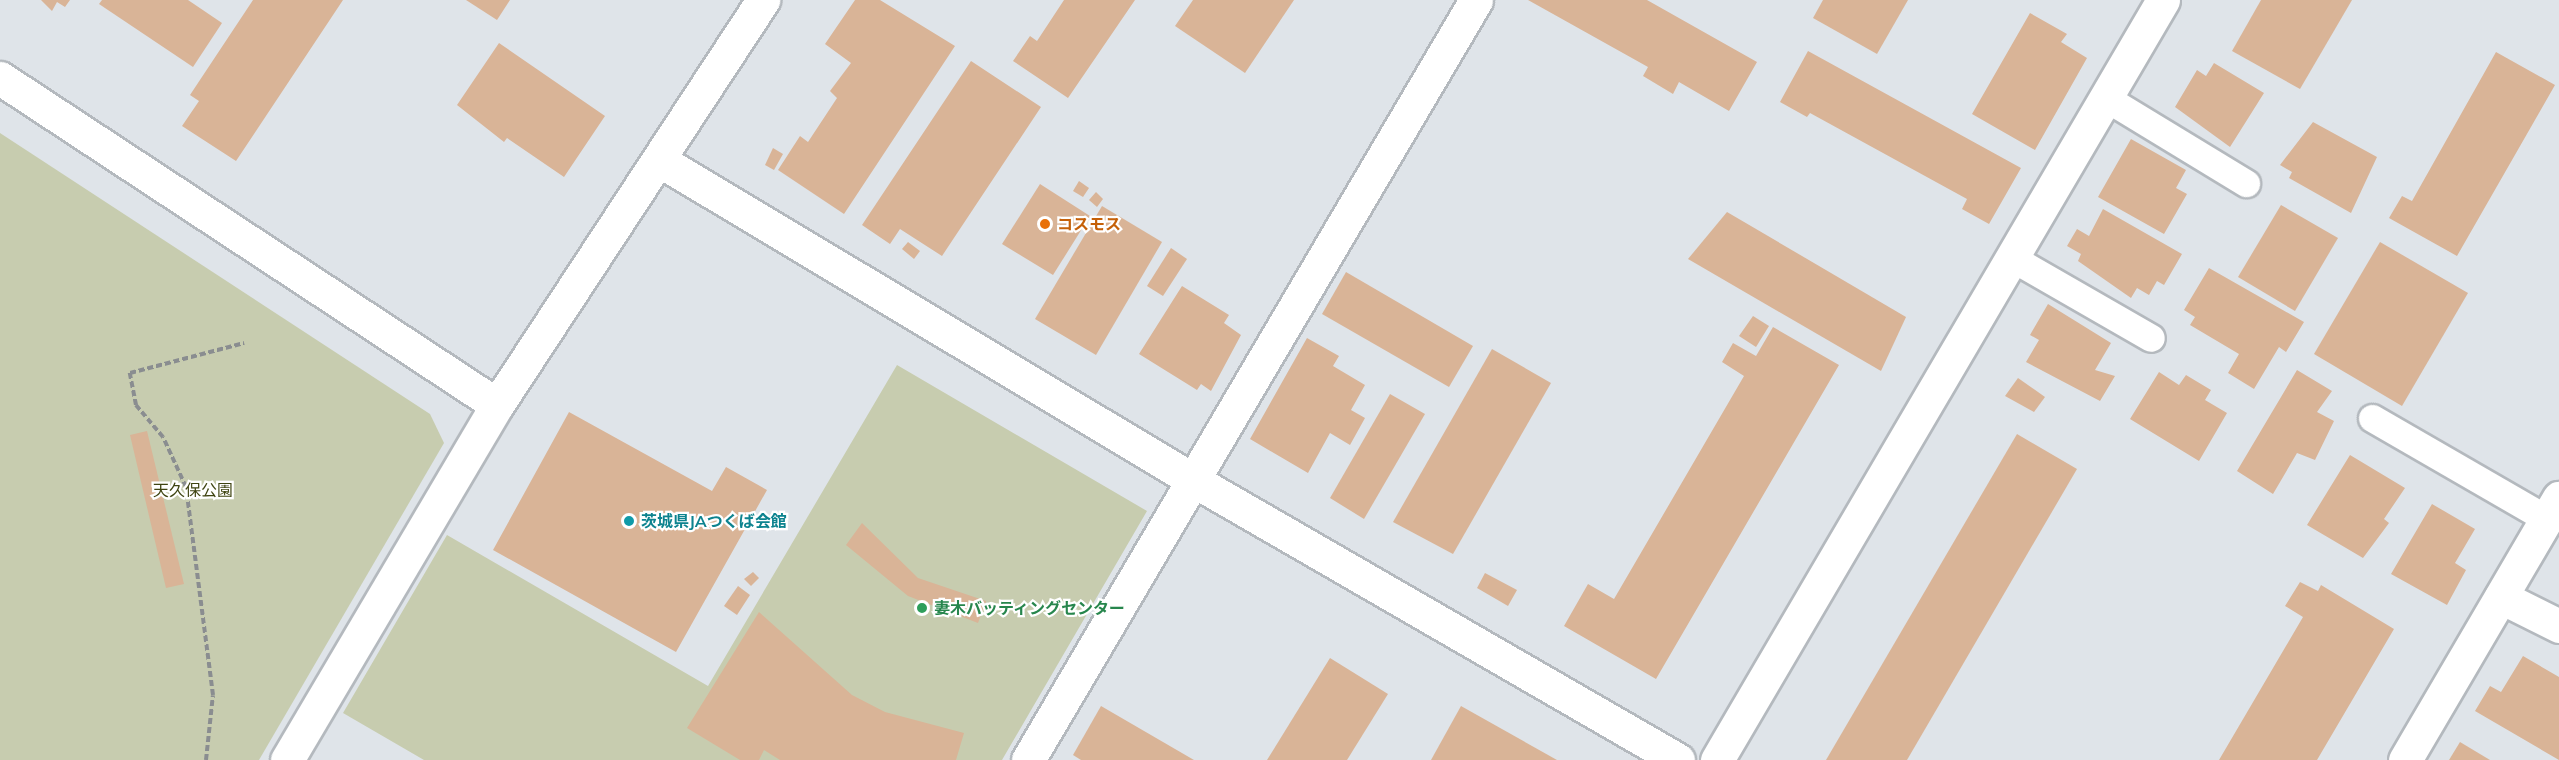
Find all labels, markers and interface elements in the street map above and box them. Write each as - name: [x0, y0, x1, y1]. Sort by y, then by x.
- place label: コスモス: [1057, 214, 1121, 234]
- marker: コスモス: [1038, 217, 1052, 231]
- park label: 天久保公園: [153, 480, 233, 500]
- place label: 茨城県JAつくば会館: [641, 511, 787, 531]
- marker: 茨城県JAつくば会館: [622, 514, 636, 528]
- place label: 妻木バッティングセンター: [934, 598, 1126, 618]
- marker: 妻木バッティングセンター: [915, 601, 929, 615]

